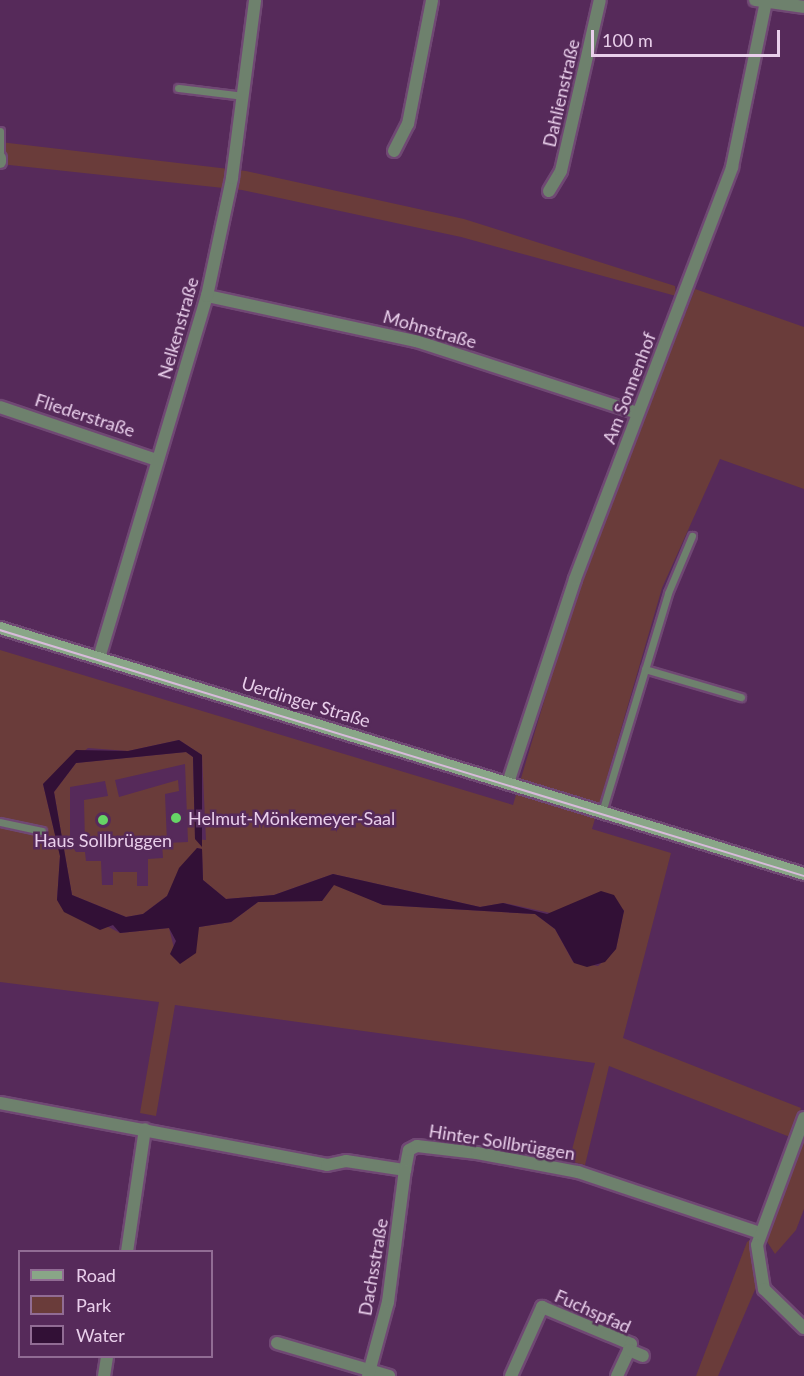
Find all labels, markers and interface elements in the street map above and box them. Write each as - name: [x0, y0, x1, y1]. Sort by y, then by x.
- scale bar: [594, 18, 783, 56]
- text: 100 m: [602, 29, 653, 51]
- street label: Dahlienstraße: [538, 37, 584, 149]
- street label: Nelkenstraße: [153, 275, 203, 381]
- street label: Mohnstraße: [381, 305, 479, 353]
- street label: Am Sonnenhof: [598, 329, 660, 447]
- street label: Fliederstraße: [32, 389, 138, 441]
- street label: Uerdinger Straße: [239, 672, 373, 732]
- place label: Helmut-Mönkemeyer-Saal: [188, 807, 395, 829]
- marker: Helmut-Mönkemeyer-Saal: [169, 811, 183, 825]
- marker: Haus Sollbrüggen: [96, 813, 110, 827]
- place label: Haus Sollbrüggen: [34, 829, 172, 851]
- street label: Hinter Sollbrüggen: [427, 1120, 577, 1164]
- street label: Dachsstraße: [354, 1217, 392, 1317]
- legend: [18, 1250, 213, 1358]
- text: Road: [76, 1264, 116, 1286]
- street label: Fuchspfad: [552, 1285, 634, 1337]
- text: Park: [76, 1294, 111, 1316]
- text: Water: [76, 1324, 125, 1346]

